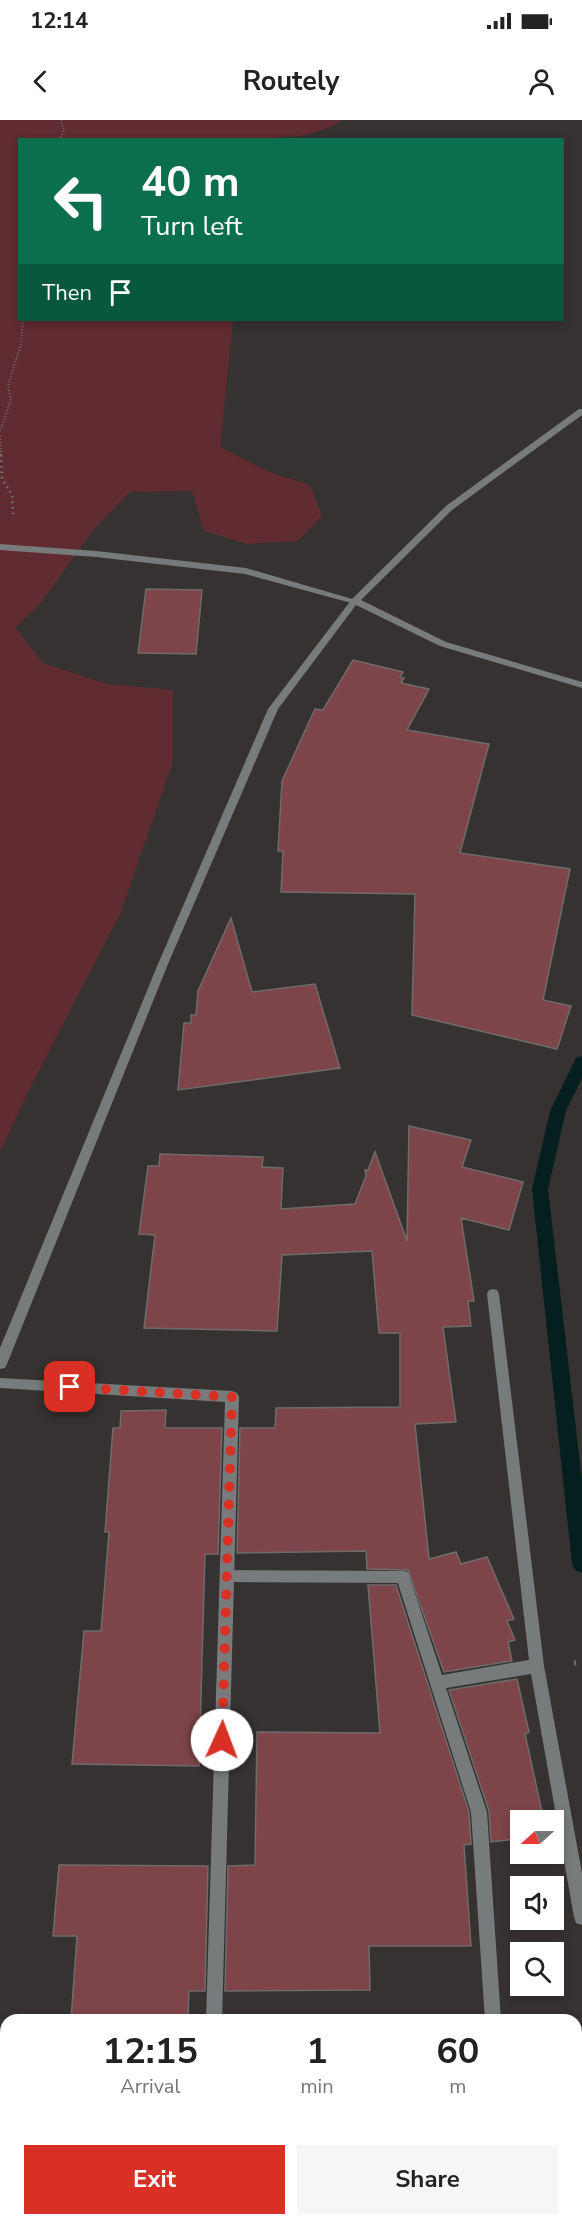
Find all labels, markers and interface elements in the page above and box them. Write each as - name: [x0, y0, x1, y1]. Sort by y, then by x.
- text: 12:14: [30, 6, 88, 36]
- text: Routely: [243, 63, 339, 100]
- icon: back: [24, 65, 57, 98]
- icon: person: [525, 65, 558, 98]
- text: 40 m: [141, 154, 240, 211]
- icon: left: [42, 162, 120, 240]
- text: Turn left: [141, 208, 242, 245]
- icon: arrive: [104, 276, 137, 309]
- text: Then: [42, 278, 92, 308]
- pin: [44, 1361, 95, 1412]
- icon: arrive: [53, 1370, 86, 1403]
- position arrow: [190, 1708, 254, 1772]
- north arrow: [510, 1810, 564, 1864]
- map controls: [510, 1810, 564, 1996]
- button: sound: [510, 1876, 564, 1930]
- button: search: [510, 1942, 564, 1996]
- text: 12:15: [103, 2027, 198, 2076]
- text: 1: [306, 2027, 328, 2076]
- text: 60: [436, 2027, 479, 2076]
- text: Arrival: [120, 2073, 180, 2100]
- text: min: [300, 2073, 334, 2100]
- text: m: [449, 2073, 466, 2100]
- button: Exit: [24, 2145, 285, 2214]
- button: Share: [297, 2145, 558, 2214]

